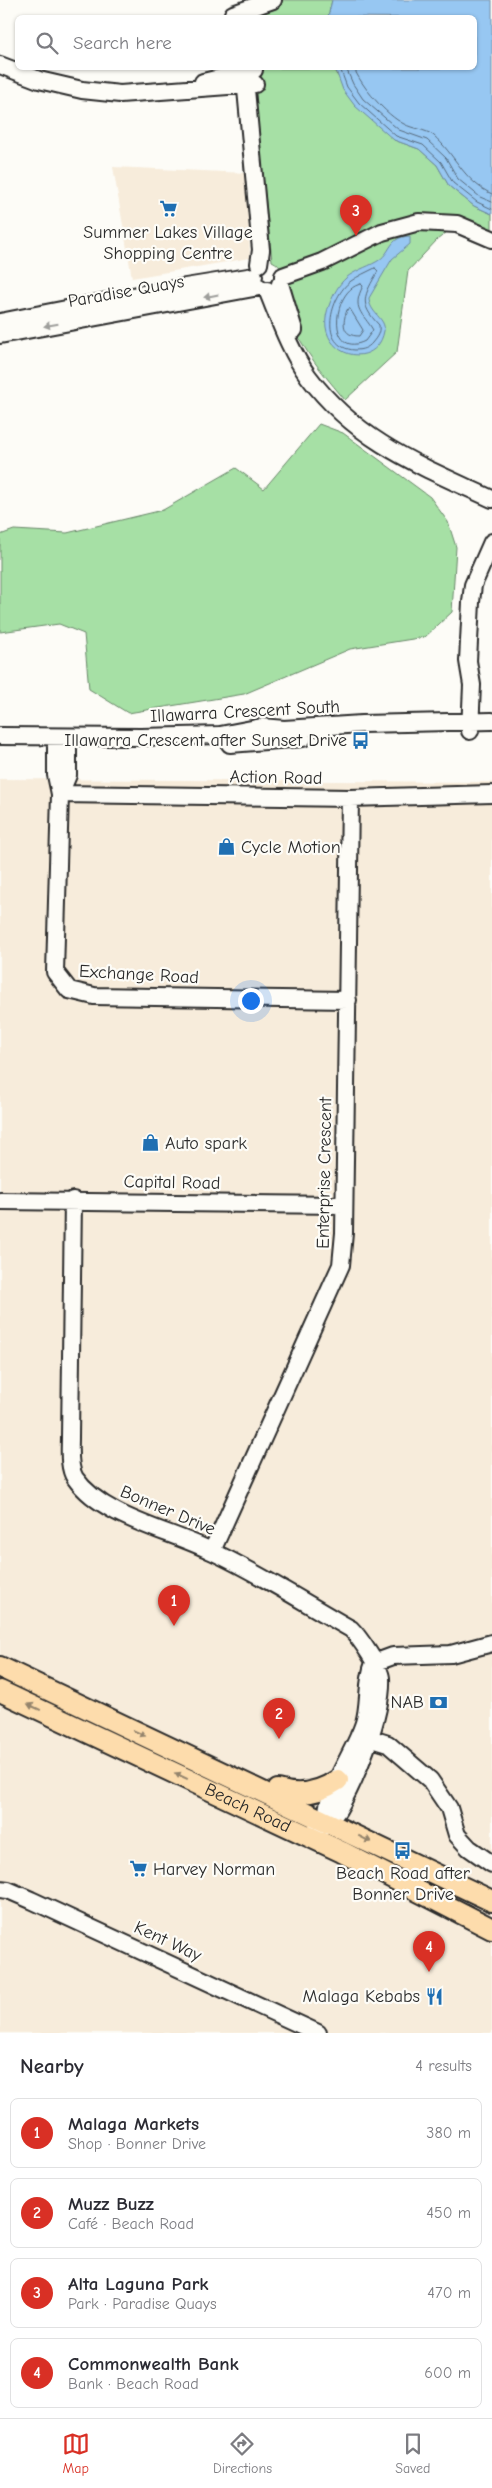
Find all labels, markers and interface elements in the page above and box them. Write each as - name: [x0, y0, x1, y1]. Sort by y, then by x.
- search box: [15, 15, 477, 70]
- icon: search: [33, 29, 61, 57]
- text: Search here: [73, 32, 172, 54]
- pin: 3: [340, 195, 372, 236]
- supermarket icon: Summer Lakes Village Shopping Centre: [158, 199, 178, 219]
- place label: Summer Lakes Village Shopping Centre: [83, 222, 253, 264]
- street label: Paradise Quays: [66, 271, 186, 312]
- one-way arrow: [204, 292, 219, 300]
- one-way arrow: [43, 321, 59, 329]
- street label: Illawarra Crescent South: [150, 696, 340, 727]
- place label: Illawarra Crescent after Sunset Drive: [64, 730, 347, 751]
- bus stop icon: Illawarra Crescent after Sunset Drive: [351, 730, 371, 750]
- street label: Action Road: [229, 766, 323, 789]
- shop icon: Cycle Motion: [217, 837, 237, 857]
- place label: Cycle Motion: [241, 837, 341, 858]
- street label: Exchange Road: [79, 961, 199, 988]
- your location: [238, 988, 264, 1014]
- street label: Enterprise Crescent: [313, 1096, 336, 1249]
- shop icon: Auto spark: [141, 1133, 161, 1153]
- place label: Auto spark: [165, 1133, 247, 1154]
- street label: Capital Road: [123, 1171, 221, 1194]
- street label: Bonner Drive: [117, 1481, 219, 1540]
- pin: 1: [158, 1585, 190, 1626]
- place label: NAB: [391, 1692, 424, 1713]
- bank icon: NAB: [428, 1692, 448, 1712]
- pin: 2: [263, 1698, 295, 1739]
- one-way arrow: [27, 1703, 41, 1711]
- one-way arrow: [132, 1729, 146, 1737]
- one-way arrow: [174, 1772, 188, 1780]
- street label: Beach Road: [201, 1779, 294, 1837]
- one-way arrow: [358, 1836, 372, 1844]
- bus stop icon: Beach Road after Bonner Drive: [393, 1840, 413, 1860]
- supermarket icon: Harvey Norman: [129, 1859, 149, 1879]
- place label: Harvey Norman: [153, 1859, 275, 1880]
- place label: Beach Road after Bonner Drive: [336, 1863, 471, 1905]
- street label: Kent Way: [131, 1917, 206, 1967]
- pin: 4: [413, 1931, 445, 1972]
- place label: Malaga Kebabs: [303, 1986, 420, 2007]
- restaurant icon: Malaga Kebabs: [424, 1986, 444, 2006]
- text: Nearby: [20, 2054, 84, 2078]
- text: 4 results: [415, 2057, 472, 2075]
- text: Malaga Markets: [68, 2113, 199, 2135]
- text: 1: [34, 2124, 40, 2142]
- text: 380 m: [426, 2124, 471, 2142]
- text: Shop · Bonner Drive: [68, 2135, 206, 2153]
- text: Muzz Buzz: [68, 2193, 154, 2215]
- text: 2: [33, 2204, 41, 2222]
- text: 450 m: [426, 2204, 471, 2222]
- text: Café · Beach Road: [68, 2215, 194, 2233]
- text: Alta Laguna Park: [68, 2273, 209, 2295]
- text: 3: [33, 2284, 41, 2302]
- text: 470 m: [427, 2284, 471, 2302]
- text: Park · Paradise Quays: [68, 2295, 217, 2313]
- text: Commonwealth Bank: [68, 2353, 239, 2375]
- text: 4: [33, 2364, 41, 2382]
- text: 600 m: [424, 2364, 471, 2382]
- text: Bank · Beach Road: [68, 2375, 199, 2393]
- tab: Map: [62, 2430, 90, 2477]
- tab: Directions: [213, 2430, 272, 2477]
- tab: Saved: [395, 2430, 430, 2477]

